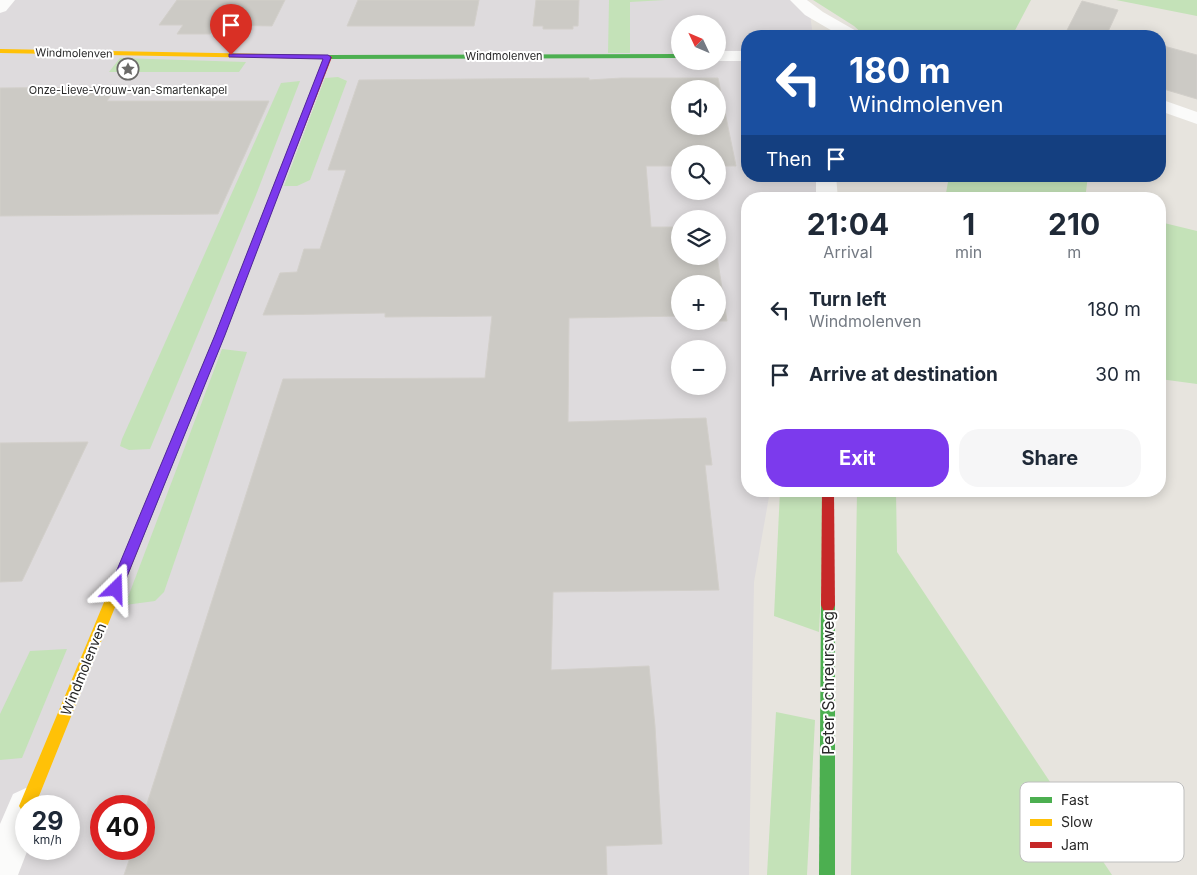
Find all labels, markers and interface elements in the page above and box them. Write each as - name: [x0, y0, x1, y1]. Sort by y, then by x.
- pin: [210, 4, 252, 55]
- icon: arrive: [217, 11, 245, 39]
- north arrow: [671, 15, 726, 70]
- map controls: [671, 15, 726, 395]
- street label: Windmolenven: [35, 45, 113, 61]
- street label: Windmolenven: [465, 49, 543, 63]
- text: 180 m: [849, 49, 951, 91]
- icon: left: [766, 50, 831, 115]
- place icon: Onze-Lieve-Vrouw-van-Smartenkapel: [116, 57, 140, 81]
- button: sound: [671, 80, 726, 135]
- place label: Onze-Lieve-Vrouw-van-Smartenkapel: [29, 83, 227, 97]
- text: Windmolenven: [849, 91, 1004, 117]
- button: search: [671, 145, 726, 200]
- icon: arrive: [822, 145, 850, 173]
- text: Then: [766, 148, 812, 171]
- text: 21:04: [807, 206, 889, 242]
- text: 1: [962, 206, 975, 242]
- text: 210: [1048, 206, 1100, 242]
- button: layers: [671, 210, 726, 265]
- text: Arrival: [823, 242, 873, 262]
- text: min: [955, 242, 982, 262]
- text: m: [1067, 242, 1081, 262]
- button: +: [671, 275, 726, 330]
- text: Turn left: [809, 288, 887, 311]
- icon: left: [766, 296, 794, 324]
- text: 180 m: [1088, 298, 1141, 321]
- text: Windmolenven: [809, 311, 921, 331]
- button: −: [671, 340, 726, 395]
- icon: arrive: [766, 361, 794, 389]
- text: Arrive at destination: [809, 363, 998, 386]
- text: 30 m: [1095, 363, 1141, 386]
- button: Exit: [766, 429, 949, 487]
- button: Share: [959, 429, 1141, 487]
- position arrow: [89, 562, 141, 614]
- street label: Peter Schreursweg: [818, 611, 838, 755]
- street label: Windmolenven: [57, 620, 109, 718]
- legend: [1020, 782, 1184, 862]
- text: Fast: [1061, 791, 1089, 808]
- speed limit sign: 40: [90, 795, 155, 860]
- text: 29: [32, 806, 63, 836]
- text: Slow: [1061, 813, 1093, 830]
- text: km/h: [33, 832, 62, 847]
- text: Jam: [1061, 836, 1089, 853]

